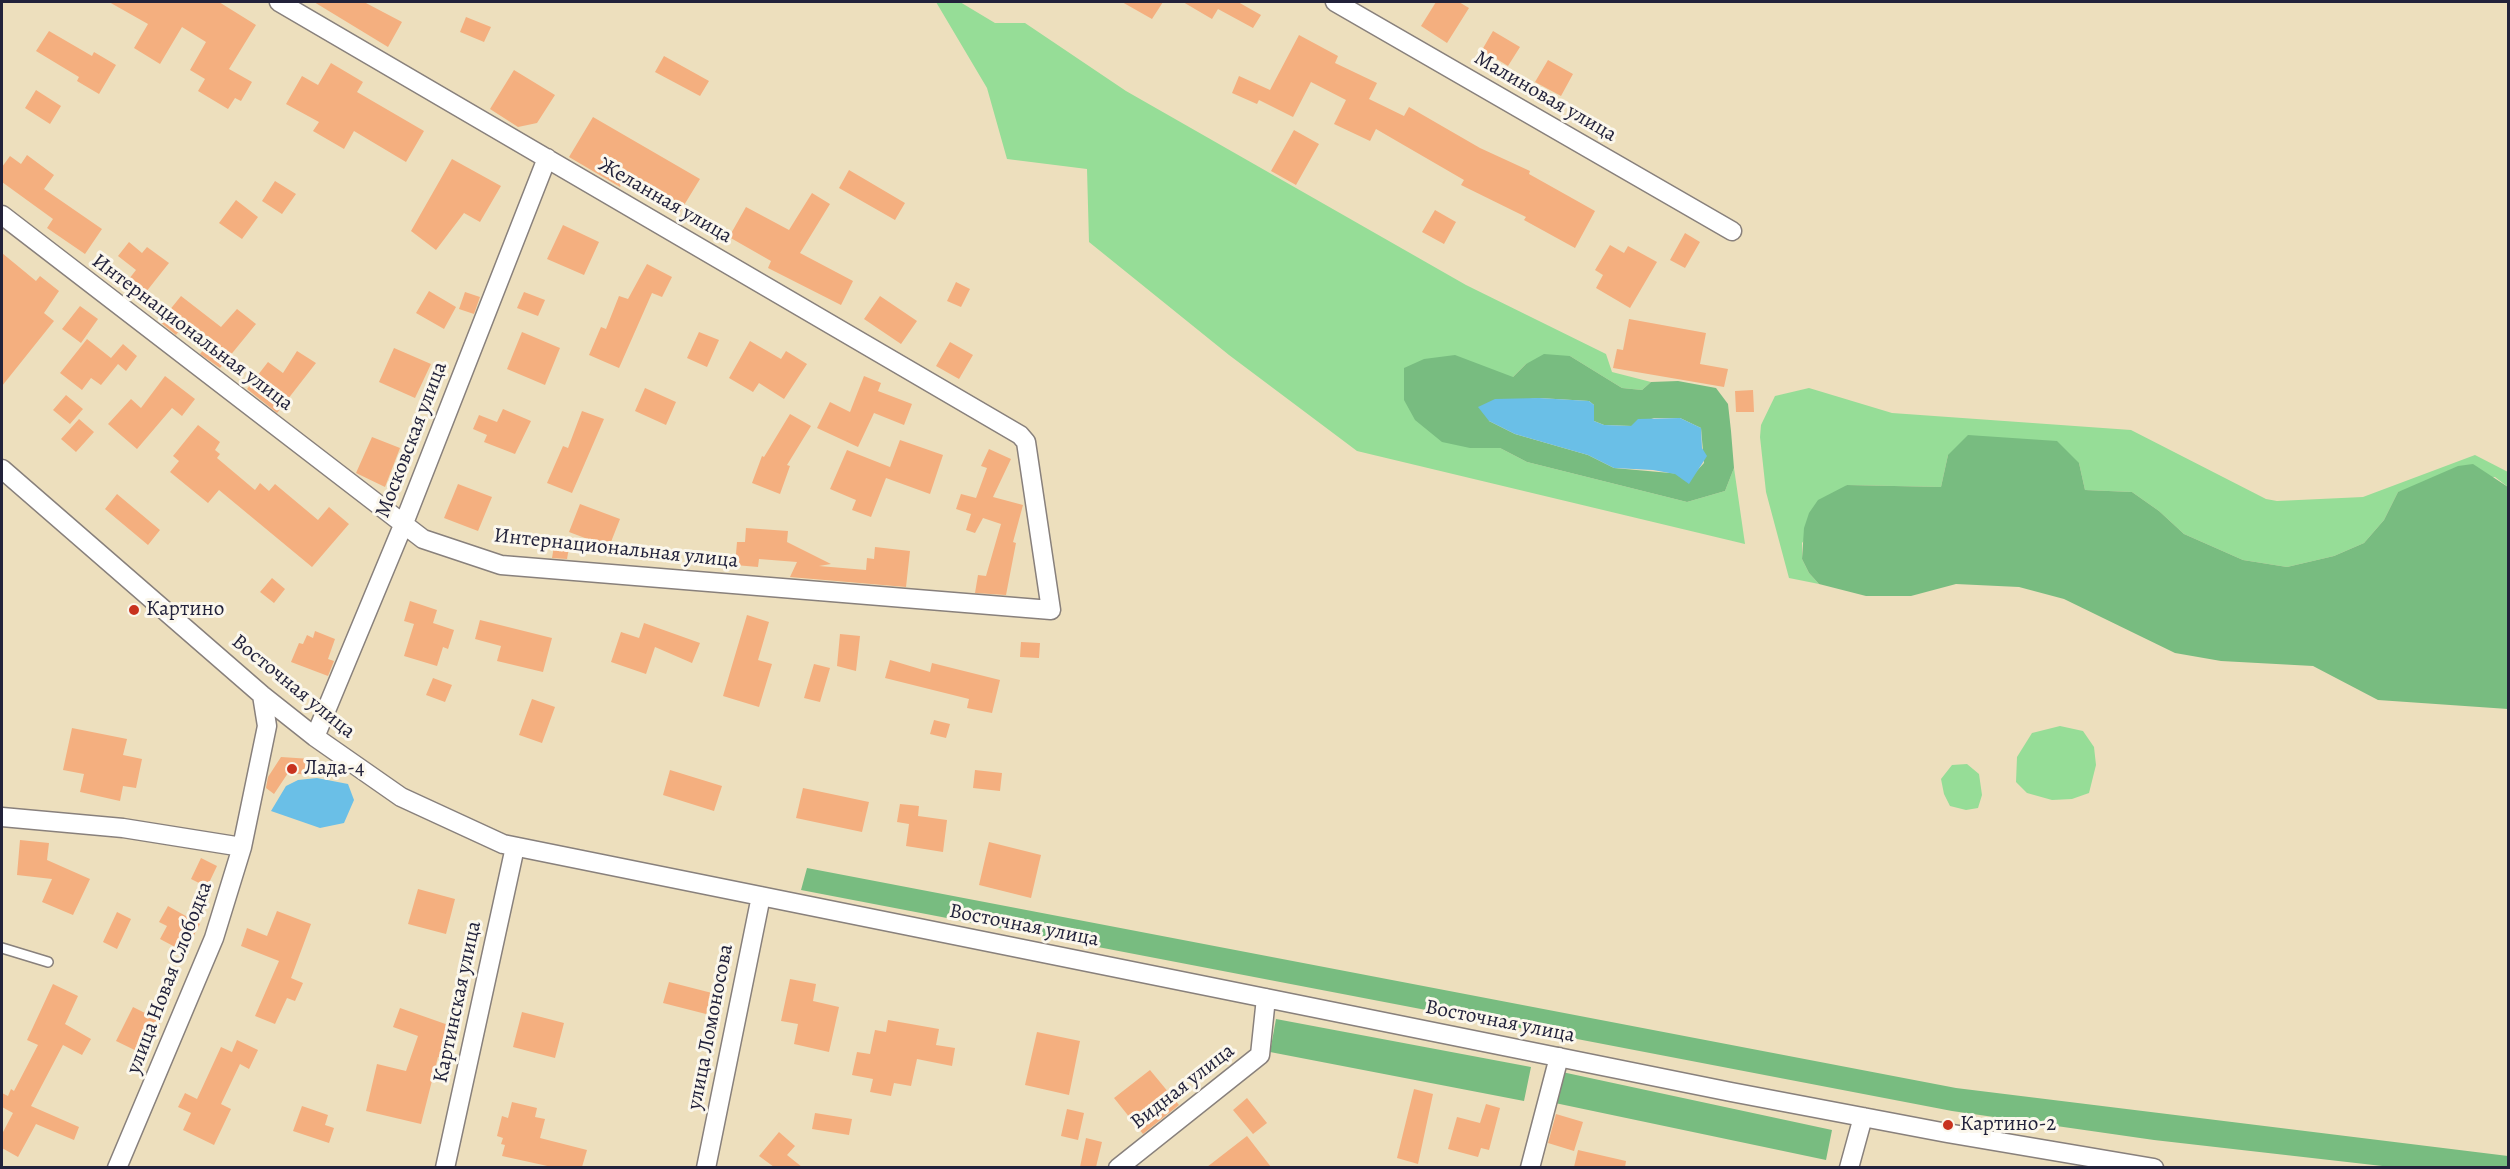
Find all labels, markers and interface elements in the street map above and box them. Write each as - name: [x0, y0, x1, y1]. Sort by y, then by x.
- street label: Малиновая улица: [1469, 46, 1621, 148]
- street label: Желанная улица: [594, 153, 736, 249]
- street label: Интернациональная улица: [86, 249, 298, 417]
- street label: Московская улица: [371, 358, 453, 522]
- street label: Интернациональная улица: [493, 524, 739, 574]
- place label: Картино: [146, 597, 224, 623]
- marker: Картино: [127, 603, 141, 617]
- street label: Восточная улица: [226, 629, 360, 745]
- place label: Лада-4: [304, 756, 364, 782]
- marker: Лада-4: [285, 762, 299, 776]
- street label: улица Новая Слободка: [122, 878, 218, 1078]
- street label: Восточная улица: [947, 899, 1101, 953]
- street label: Картинская улица: [429, 919, 487, 1085]
- street label: улица Ломоносова: [683, 942, 739, 1112]
- street label: Восточная улица: [1423, 995, 1577, 1049]
- street label: Видная улица: [1126, 1039, 1240, 1135]
- place label: Картино-2: [1960, 1112, 2056, 1138]
- marker: Картино-2: [1941, 1118, 1955, 1132]

